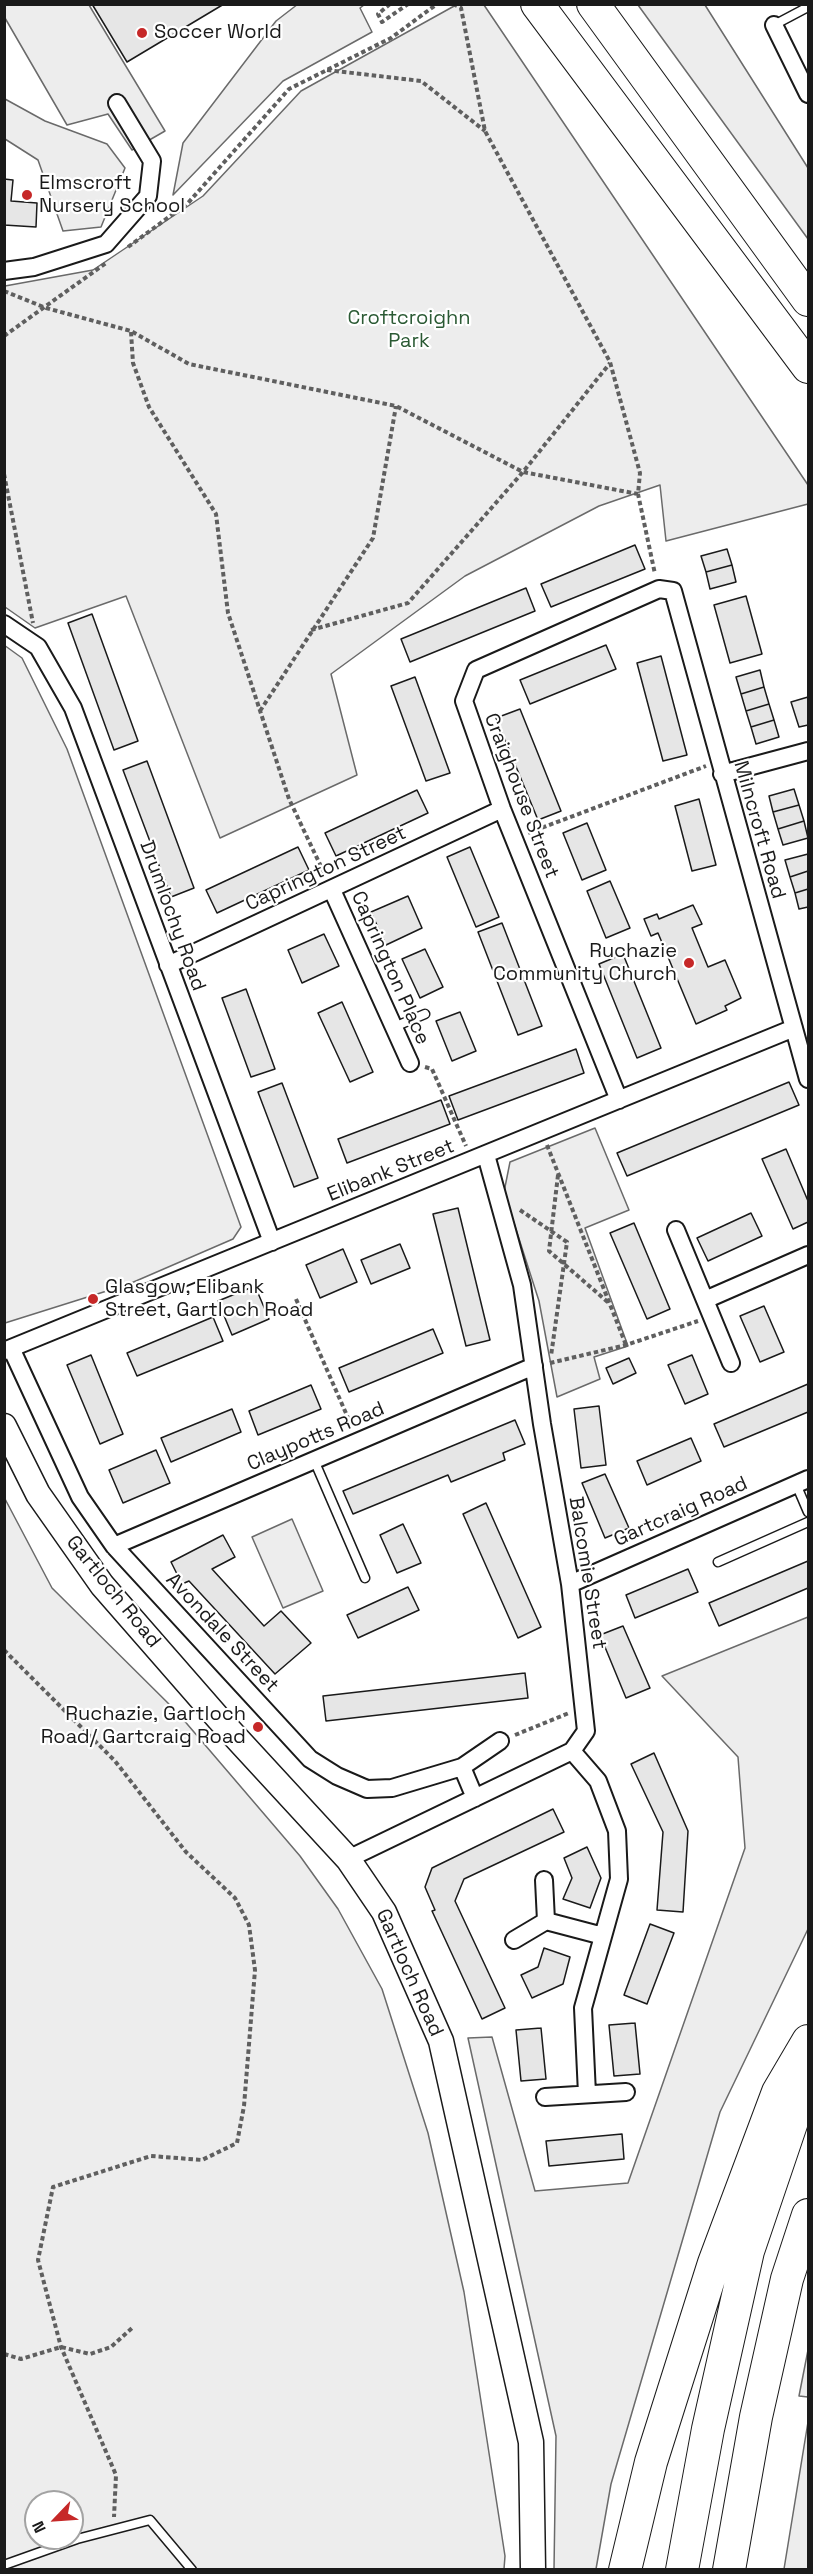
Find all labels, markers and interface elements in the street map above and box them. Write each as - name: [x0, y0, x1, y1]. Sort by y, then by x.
- place label: Soccer World: [154, 21, 282, 45]
- marker: Soccer World: [135, 26, 149, 40]
- place label: Elmscroft Nursery School: [39, 172, 185, 219]
- marker: Elmscroft Nursery School: [20, 188, 34, 202]
- park label: Croftcroighn Park: [347, 307, 471, 354]
- street label: Craighouse Street: [478, 710, 564, 882]
- street label: Milncroft Road: [728, 758, 790, 902]
- street label: Caprington Street: [242, 821, 410, 917]
- street label: Drumlochy Road: [134, 838, 210, 994]
- street label: Caprington Place: [345, 888, 435, 1048]
- place label: Ruchazie Community Church: [493, 940, 677, 987]
- marker: Ruchazie Community Church: [682, 956, 696, 970]
- street label: Elibank Street: [324, 1135, 458, 1207]
- place label: Glasgow, Elibank Street, Gartloch Road: [105, 1276, 313, 1323]
- marker: Glasgow, Elibank Street, Gartloch Road: [86, 1292, 100, 1306]
- street label: Claypotts Road: [244, 1397, 388, 1477]
- street label: Gartcraig Road: [610, 1472, 752, 1552]
- street label: Balcomie Street: [563, 1495, 611, 1651]
- street label: Gartloch Road: [61, 1531, 165, 1653]
- street label: Avondale Street: [160, 1568, 284, 1698]
- place label: Ruchazie, Gartloch Road/ Gartcraig Road: [41, 1703, 246, 1750]
- marker: Ruchazie, Gartloch Road/ Gartcraig Road: [251, 1720, 265, 1734]
- street label: Gartloch Road: [370, 1905, 448, 2041]
- north arrow: [24, 2490, 84, 2550]
- text: N: [27, 2518, 51, 2536]

